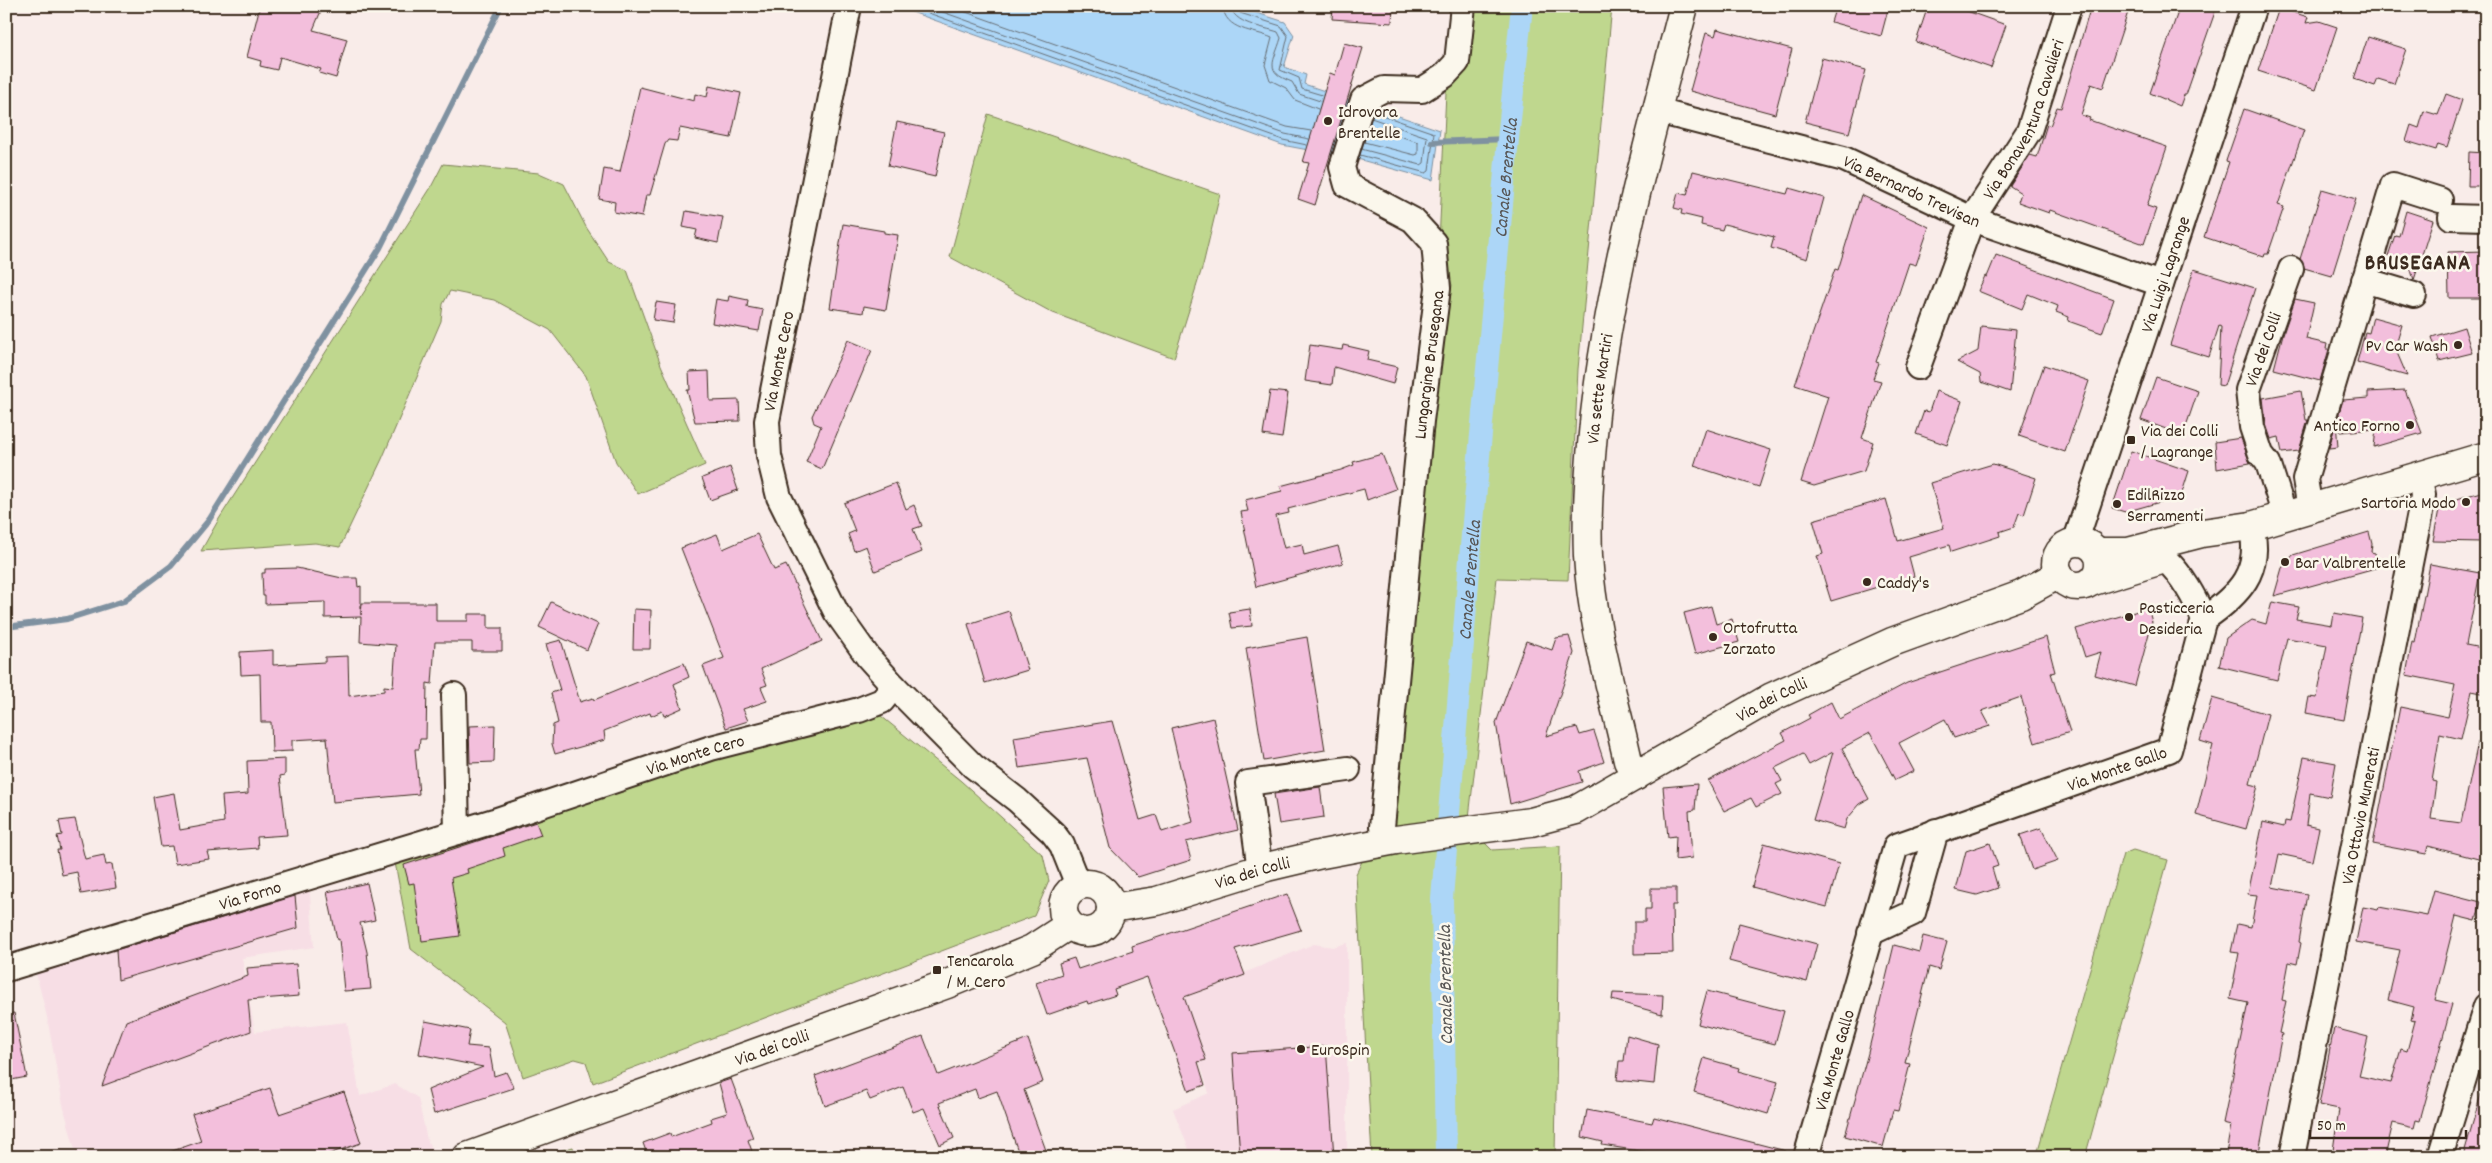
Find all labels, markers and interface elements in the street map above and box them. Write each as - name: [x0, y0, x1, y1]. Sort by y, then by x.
- street label: Via Bonaventura Cavalieri: [1978, 37, 2072, 205]
- place label: Idrovora Brentelle: [1338, 101, 1401, 147]
- marker: Idrovora Brentelle: [1322, 115, 1334, 127]
- water label: Canale Brentella: [1489, 116, 1527, 239]
- street label: Via Bernardo Trevisan: [1838, 150, 1983, 236]
- street label: Via Luigi Lagrange: [2136, 213, 2198, 336]
- district label: BRUSEGANA: [2365, 249, 2471, 280]
- street label: Lungargine Brusegana: [1409, 289, 1453, 440]
- street label: Via Monte Cero: [758, 309, 802, 414]
- street label: Via dei Colli: [2240, 310, 2290, 391]
- street label: Via sette Martiri: [1582, 332, 1621, 445]
- place label: Pv Car Wash: [2365, 335, 2448, 360]
- marker: Pv Car Wash: [2452, 339, 2464, 351]
- place label: Antico Forno: [2314, 415, 2400, 440]
- marker: Antico Forno: [2404, 419, 2416, 431]
- place label: Via dei Colli / Lagrange: [2141, 420, 2218, 466]
- marker: Via dei Colli / Lagrange: [2125, 434, 2137, 446]
- place label: EdilRizzo Serramenti: [2127, 484, 2203, 530]
- place label: Sartoria Modo: [2361, 492, 2456, 517]
- marker: Sartoria Modo: [2460, 496, 2472, 508]
- marker: EdilRizzo Serramenti: [2111, 498, 2123, 510]
- water label: Canale Brentella: [1453, 518, 1490, 641]
- place label: Bar Valbrentelle: [2295, 552, 2406, 577]
- marker: Bar Valbrentelle: [2279, 556, 2291, 568]
- place label: Caddy's: [1877, 572, 1930, 597]
- marker: Caddy's: [1861, 576, 1873, 588]
- place label: Pasticceria Desideria: [2139, 597, 2214, 643]
- marker: Pasticceria Desideria: [2123, 611, 2135, 623]
- place label: Ortofrutta Zorzato: [1723, 617, 1798, 663]
- marker: Ortofrutta Zorzato: [1707, 631, 1719, 643]
- street label: Via dei Colli: [1732, 672, 1812, 730]
- street label: Via Monte Cero: [644, 730, 748, 784]
- street label: Via Monte Gallo: [2064, 742, 2171, 800]
- street label: Via Ottavio Munerati: [2336, 745, 2388, 887]
- street label: Via dei Colli: [1212, 852, 1293, 897]
- street label: Via Forno: [217, 876, 285, 919]
- water label: Canale Brentella: [1433, 924, 1462, 1045]
- place label: Tencarola / M. Cero: [947, 950, 1014, 996]
- marker: Tencarola / M. Cero: [931, 964, 943, 976]
- street label: Via Monte Gallo: [1810, 1007, 1863, 1114]
- street label: Via dei Colli: [732, 1025, 813, 1074]
- place label: EuroSpin: [1311, 1039, 1369, 1064]
- marker: EuroSpin: [1295, 1043, 1307, 1055]
- scale bar: [2310, 1108, 2466, 1140]
- text: 50 m: [2317, 1116, 2346, 1138]

